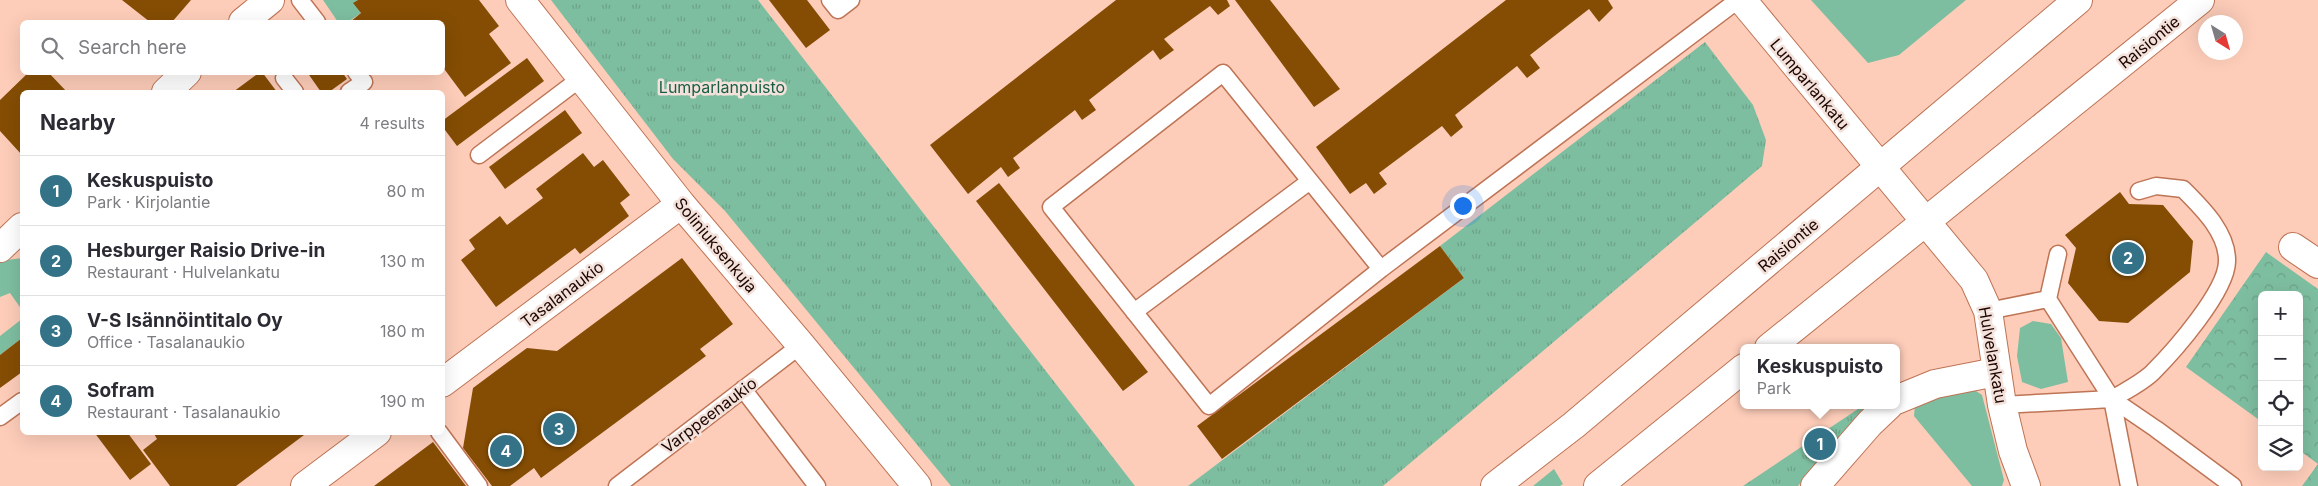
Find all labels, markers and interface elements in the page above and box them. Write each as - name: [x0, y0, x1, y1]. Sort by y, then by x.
- street label: Raisiontie: [2114, 11, 2184, 73]
- north arrow: [2198, 15, 2243, 60]
- search box: [20, 20, 445, 75]
- icon: search: [38, 34, 66, 62]
- street label: Lumparlankatu: [1766, 34, 1854, 134]
- text: Search here: [78, 36, 187, 59]
- park label: Lumparlanpuisto: [659, 77, 785, 97]
- text: Nearby: [40, 110, 115, 135]
- text: 4 results: [360, 113, 425, 133]
- text: Keskuspuisto: [87, 169, 213, 192]
- text: 1: [53, 181, 59, 201]
- text: 80 m: [386, 181, 425, 201]
- text: Park · Kirjolantie: [87, 192, 210, 212]
- your location: [1450, 193, 1476, 219]
- street label: Soliniuksenkuja: [671, 194, 761, 296]
- street label: Raisiontie: [1754, 214, 1822, 276]
- text: Hesburger Raisio Drive-in: [87, 239, 325, 262]
- pin: 2: [2112, 239, 2144, 277]
- text: 2: [51, 251, 61, 271]
- text: 130 m: [380, 251, 425, 271]
- street label: Tasalanaukio: [517, 256, 607, 332]
- text: Restaurant · Hulvelankatu: [87, 262, 280, 282]
- map controls: [2258, 291, 2303, 471]
- button: +: [2258, 291, 2303, 336]
- street label: Hulvelankatu: [1975, 305, 2011, 405]
- text: V-S Isännöintitalo Oy: [87, 309, 283, 332]
- text: 3: [51, 321, 61, 341]
- text: 180 m: [380, 321, 425, 341]
- text: Office · Tasalanaukio: [87, 332, 245, 352]
- button: −: [2258, 336, 2303, 381]
- popup: [1740, 344, 1900, 409]
- text: Keskuspuisto: [1757, 355, 1883, 378]
- street label: Varppeenaukio: [658, 373, 760, 457]
- text: Park: [1757, 378, 1791, 398]
- text: Sofram: [87, 379, 155, 402]
- button: locate: [2258, 381, 2303, 426]
- text: 4: [51, 391, 61, 411]
- text: 190 m: [380, 391, 425, 411]
- text: Restaurant · Tasalanaukio: [87, 402, 280, 422]
- pin: 3: [543, 410, 575, 448]
- pin: 1: [1804, 425, 1836, 463]
- button: layers: [2258, 426, 2303, 471]
- pin: 4: [490, 432, 522, 470]

